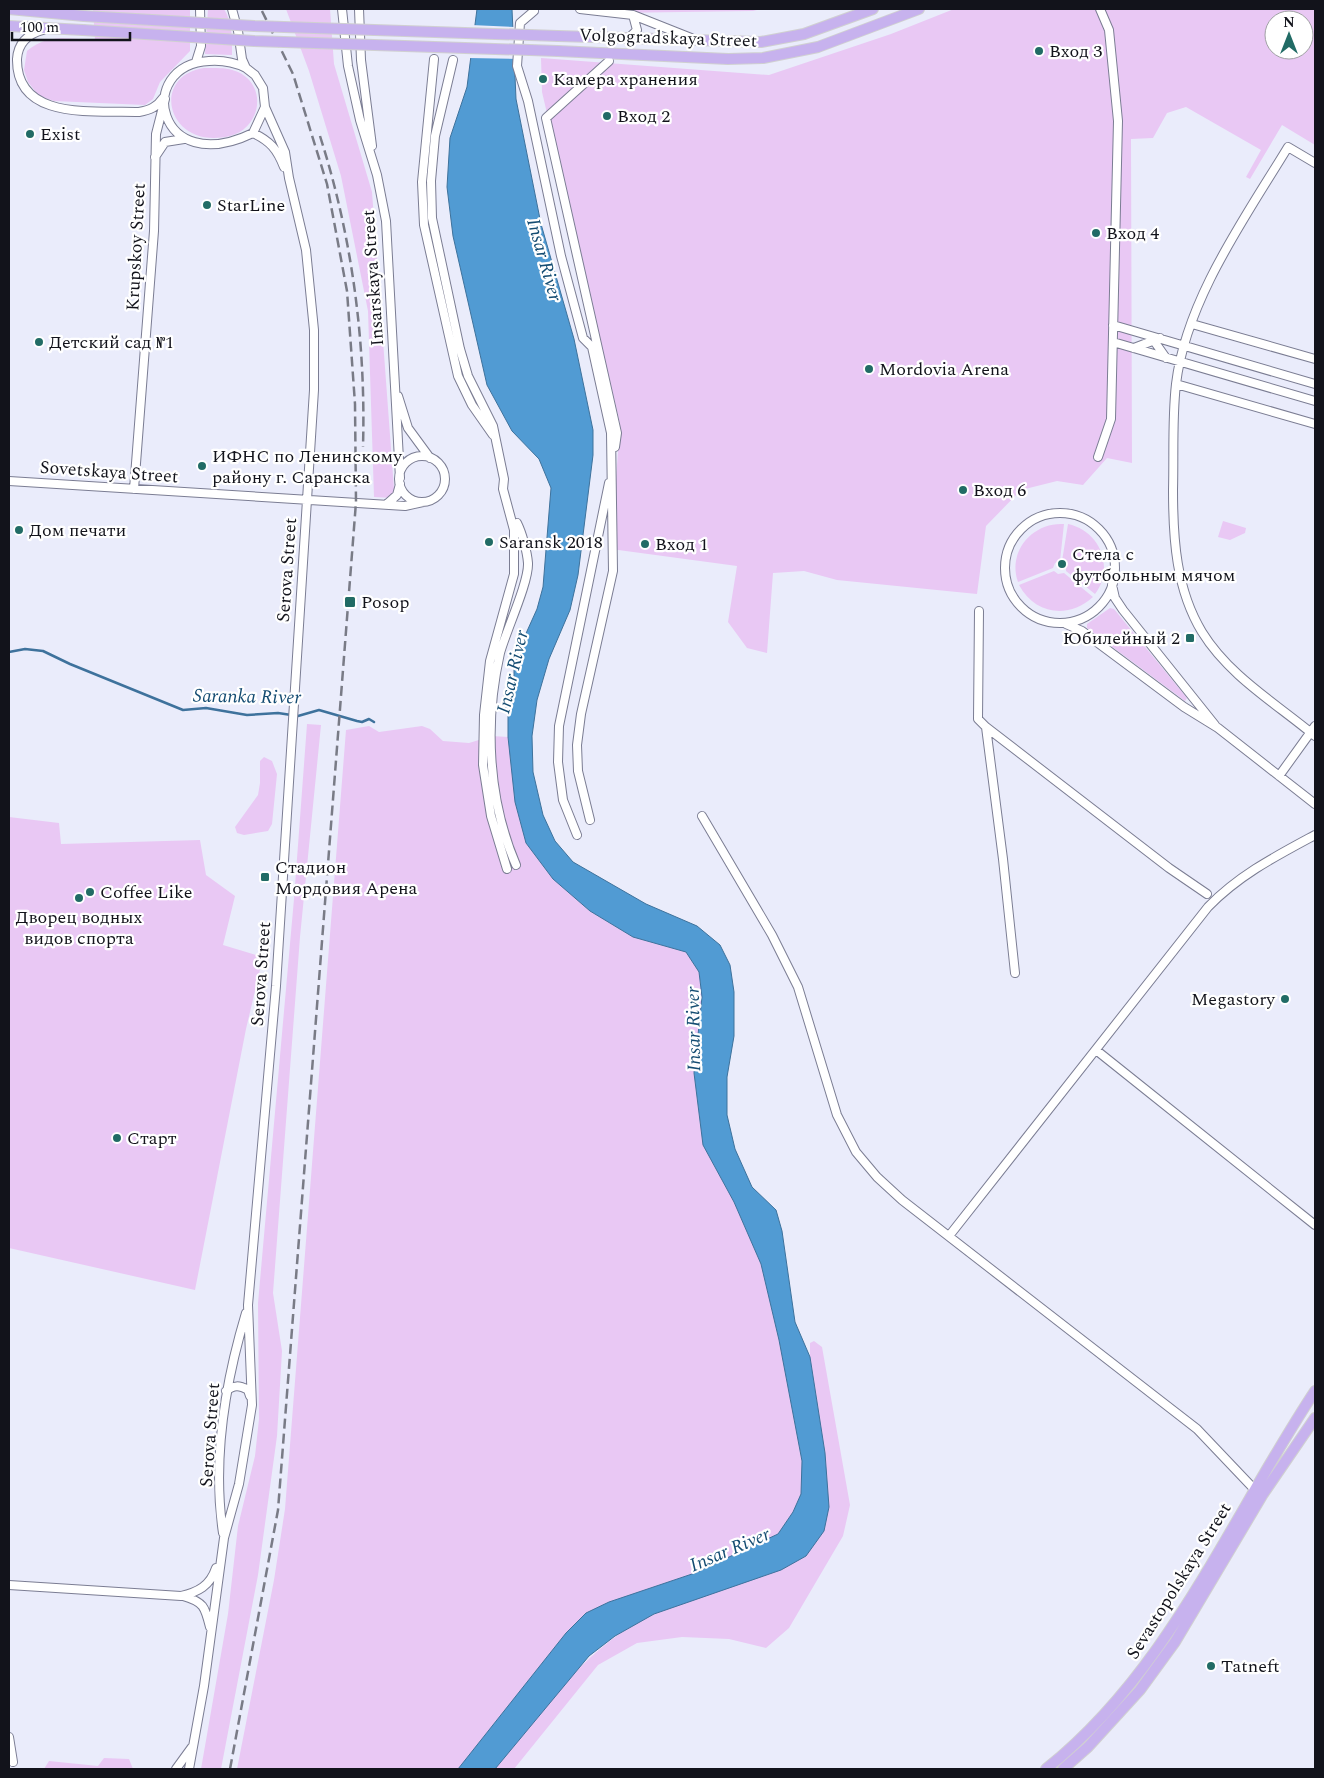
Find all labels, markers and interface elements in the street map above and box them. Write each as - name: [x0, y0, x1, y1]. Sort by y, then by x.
- scale bar: [12, 10, 130, 42]
- north arrow: [1264, 10, 1314, 60]
- text: N: [1283, 12, 1295, 33]
- text: 100 m: [20, 16, 59, 39]
- street label: Volgogradskaya Street: [579, 21, 757, 55]
- place label: Вход 3: [1049, 38, 1102, 65]
- marker: Вход 3: [1033, 45, 1045, 57]
- place label: Камера хранения: [553, 66, 698, 93]
- marker: Камера хранения: [537, 73, 549, 85]
- place label: Вход 2: [617, 103, 670, 130]
- marker: Вход 2: [601, 110, 613, 122]
- place label: Exist: [40, 121, 80, 148]
- marker: Exist: [24, 128, 36, 140]
- street label: Krupskoy Street: [119, 182, 153, 312]
- place label: StarLine: [217, 192, 285, 219]
- marker: StarLine: [201, 199, 213, 211]
- street label: Insarskaya Street: [355, 209, 391, 347]
- water label: Insar River: [518, 215, 570, 305]
- place label: Вход 4: [1106, 220, 1159, 247]
- marker: Вход 4: [1090, 227, 1102, 239]
- place label: Детский сад №1: [49, 329, 174, 356]
- marker: Детский сад №1: [33, 336, 45, 348]
- place label: Mordovia Arena: [879, 356, 1009, 383]
- marker: Mordovia Arena: [863, 363, 875, 375]
- place label: ИФНС по Ленинскому району г. Саранска: [212, 443, 403, 491]
- street label: Sovetskaya Street: [39, 454, 179, 490]
- marker: ИФНС по Ленинскому району г. Саранска: [196, 460, 208, 472]
- place label: Вход 6: [973, 477, 1026, 504]
- marker: Вход 6: [957, 484, 969, 496]
- place label: Дом печати: [29, 517, 126, 544]
- street label: Serova Street: [270, 517, 304, 623]
- marker: Дом печати: [13, 524, 25, 536]
- place label: Saransk 2018: [499, 529, 603, 556]
- place label: Вход 1: [655, 531, 708, 558]
- marker: Saransk 2018: [483, 536, 495, 548]
- marker: Вход 1: [639, 538, 651, 550]
- place label: Стела с футбольным мячом: [1072, 541, 1236, 589]
- marker: Стела с футбольным мячом: [1056, 558, 1068, 570]
- place label: Posop: [361, 589, 410, 616]
- marker: Posop: [343, 595, 357, 609]
- place label: Юбилейный 2: [1063, 625, 1180, 652]
- water label: Insar River: [489, 627, 537, 717]
- marker: Юбилейный 2: [1184, 632, 1196, 644]
- water label: Saranka River: [193, 682, 302, 712]
- place label: Стадион Мордовия Арена: [275, 854, 418, 902]
- marker: Стадион Мордовия Арена: [259, 871, 271, 883]
- place label: Coffee Like: [100, 879, 192, 906]
- marker: Coffee Like: [84, 886, 96, 898]
- marker: Дворец водных видов спорта: [73, 892, 85, 904]
- place label: Дворец водных видов спорта: [15, 904, 143, 952]
- street label: Serova Street: [244, 921, 278, 1027]
- water label: Insar River: [679, 986, 709, 1072]
- place label: Megastory: [1191, 986, 1276, 1013]
- marker: Megastory: [1279, 993, 1291, 1005]
- place label: Старт: [127, 1125, 177, 1152]
- marker: Старт: [111, 1132, 123, 1144]
- street label: Serova Street: [193, 1382, 227, 1488]
- street label: Sevastopolskaya Street: [1120, 1497, 1238, 1665]
- water label: Insar River: [685, 1520, 775, 1580]
- place label: Tatneft: [1221, 1653, 1279, 1680]
- marker: Tatneft: [1205, 1660, 1217, 1672]

